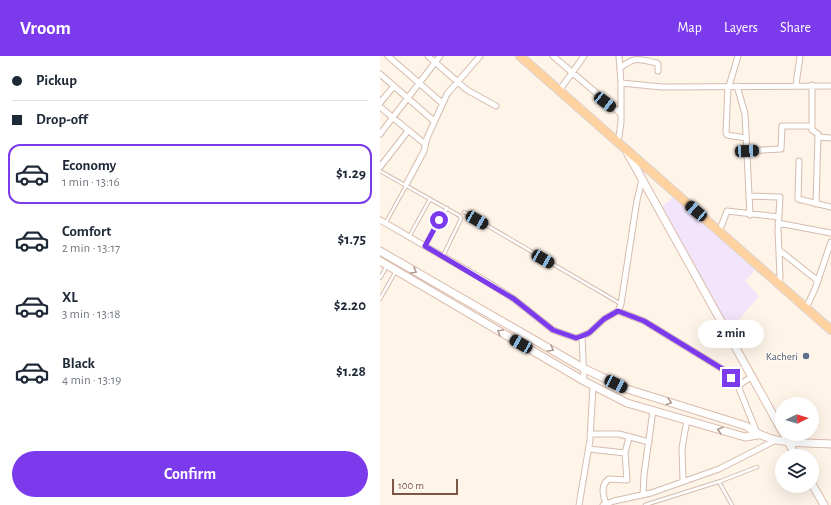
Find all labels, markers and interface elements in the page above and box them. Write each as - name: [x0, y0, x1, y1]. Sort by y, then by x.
- text: Vroom: [20, 19, 71, 38]
- text: Map: [677, 21, 702, 35]
- text: Layers: [724, 21, 758, 35]
- text: Share: [780, 21, 811, 35]
- text: Pickup: [36, 73, 77, 88]
- car: [592, 90, 618, 114]
- text: Drop-off: [36, 112, 88, 127]
- car: [735, 144, 759, 158]
- icon: car: [14, 156, 50, 192]
- text: Economy: [62, 158, 116, 173]
- text: $1.29: [336, 166, 366, 181]
- text: 1 min · 13:16: [62, 176, 120, 189]
- car: [683, 199, 709, 223]
- car: [464, 209, 490, 231]
- route start: [430, 211, 448, 229]
- icon: car: [14, 222, 50, 258]
- text: Comfort: [62, 224, 111, 239]
- text: $1.75: [337, 232, 366, 247]
- text: 2 min · 13:17: [62, 242, 120, 255]
- car: [530, 248, 556, 270]
- one-way arrow: [410, 266, 417, 273]
- icon: car: [14, 288, 50, 324]
- text: XL: [62, 290, 78, 305]
- text: $2.20: [334, 298, 366, 313]
- text: 3 min · 13:18: [62, 308, 120, 321]
- callout: 2 min: [698, 320, 764, 348]
- text: 2 min: [717, 327, 745, 340]
- one-way arrow: [497, 329, 504, 336]
- car: [508, 333, 534, 355]
- one-way arrow: [547, 345, 554, 352]
- place label: Kacheri: [766, 351, 798, 362]
- marker: Kacheri: [801, 351, 811, 361]
- icon: car: [14, 354, 50, 390]
- text: Black: [62, 356, 95, 371]
- text: $1.28: [336, 364, 366, 379]
- route end: [722, 369, 740, 387]
- car: [603, 373, 629, 395]
- text: 4 min · 13:19: [62, 374, 121, 387]
- one-way arrow: [665, 397, 672, 406]
- north arrow: [775, 397, 819, 441]
- map controls: [775, 397, 819, 493]
- one-way arrow: [717, 426, 724, 435]
- button: layers: [775, 449, 819, 493]
- button: Confirm: [12, 451, 368, 497]
- scale bar: [392, 477, 458, 496]
- text: 100 m: [398, 480, 424, 491]

